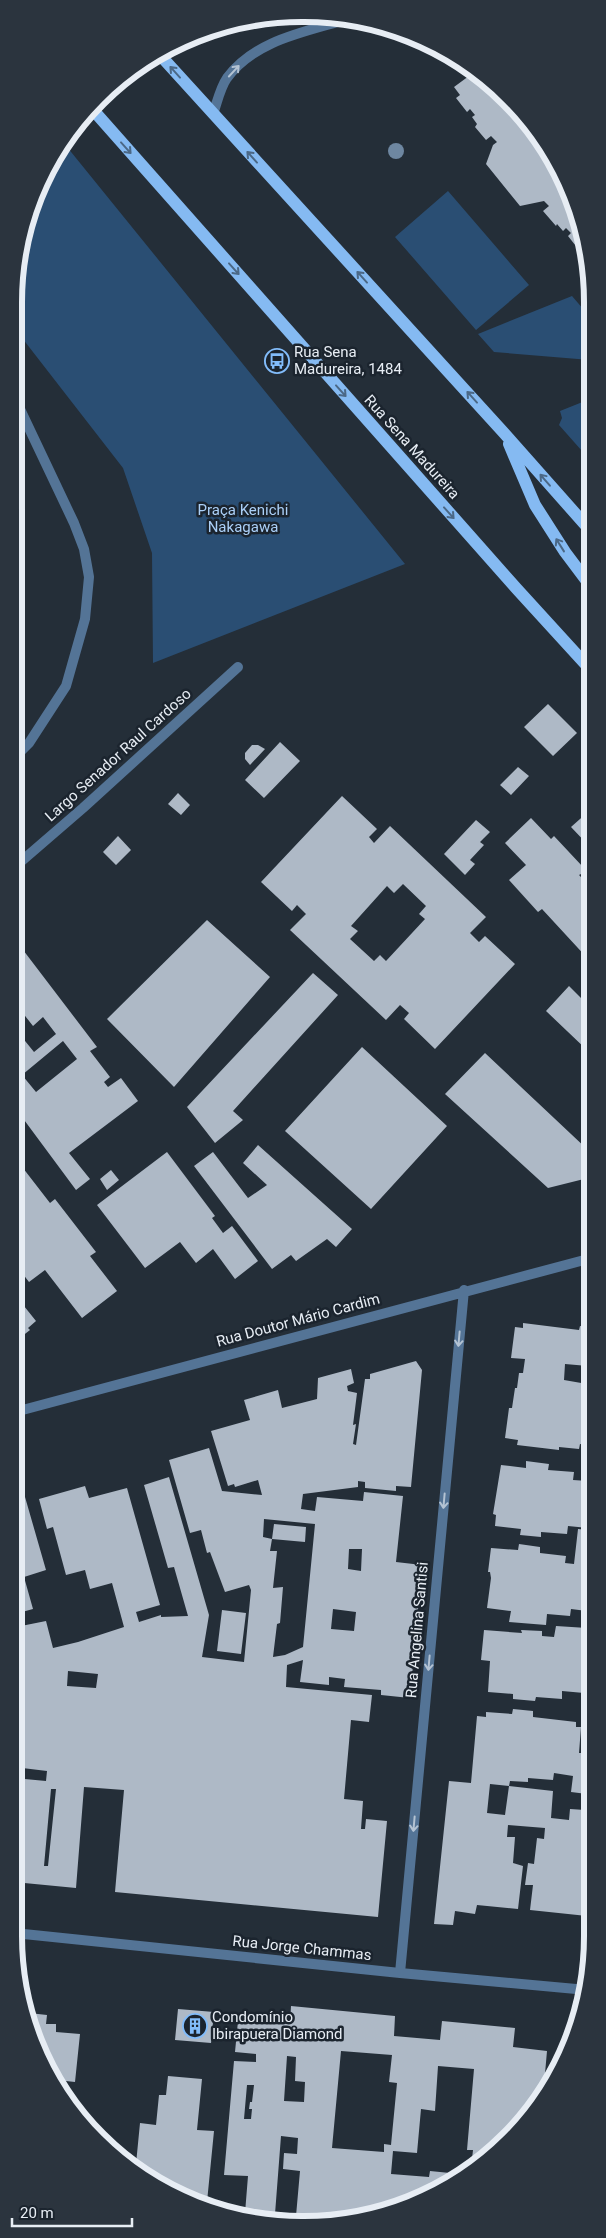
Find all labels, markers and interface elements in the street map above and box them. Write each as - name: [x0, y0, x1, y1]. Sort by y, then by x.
- one-way arrow: [169, 65, 181, 78]
- one-way arrow: [228, 65, 240, 77]
- one-way arrow: [120, 141, 132, 154]
- one-way arrow: [246, 151, 258, 164]
- one-way arrow: [228, 263, 239, 276]
- one-way arrow: [356, 271, 368, 284]
- place label: Rua Sena Madureira, 1484: [294, 343, 402, 378]
- bus stop icon: Rua Sena Madureira, 1484: [264, 348, 290, 374]
- one-way arrow: [336, 385, 347, 398]
- street label: Rua Sena Madureira: [361, 391, 463, 503]
- one-way arrow: [466, 391, 477, 404]
- one-way arrow: [539, 474, 551, 487]
- park label: Praça Kenichi Nakagawa: [197, 501, 289, 536]
- one-way arrow: [443, 506, 455, 519]
- one-way arrow: [555, 539, 565, 553]
- street label: Largo Senador Raul Cardoso: [41, 685, 195, 825]
- street label: Rua Doutor Mário Cardim: [214, 1289, 382, 1351]
- one-way arrow: [454, 1331, 464, 1347]
- one-way arrow: [439, 1492, 449, 1508]
- street label: Rua Angelina Santisi: [402, 1561, 432, 1699]
- one-way arrow: [424, 1654, 434, 1670]
- one-way arrow: [409, 1816, 419, 1832]
- street label: Rua Jorge Chammas: [232, 1932, 372, 1964]
- place label: Condomínio Ibirapuera Diamond: [212, 2008, 343, 2043]
- building icon: Condomínio Ibirapuera Diamond: [182, 2013, 208, 2039]
- scale bar: [12, 2196, 132, 2228]
- text: 20 m: [20, 2204, 54, 2222]

